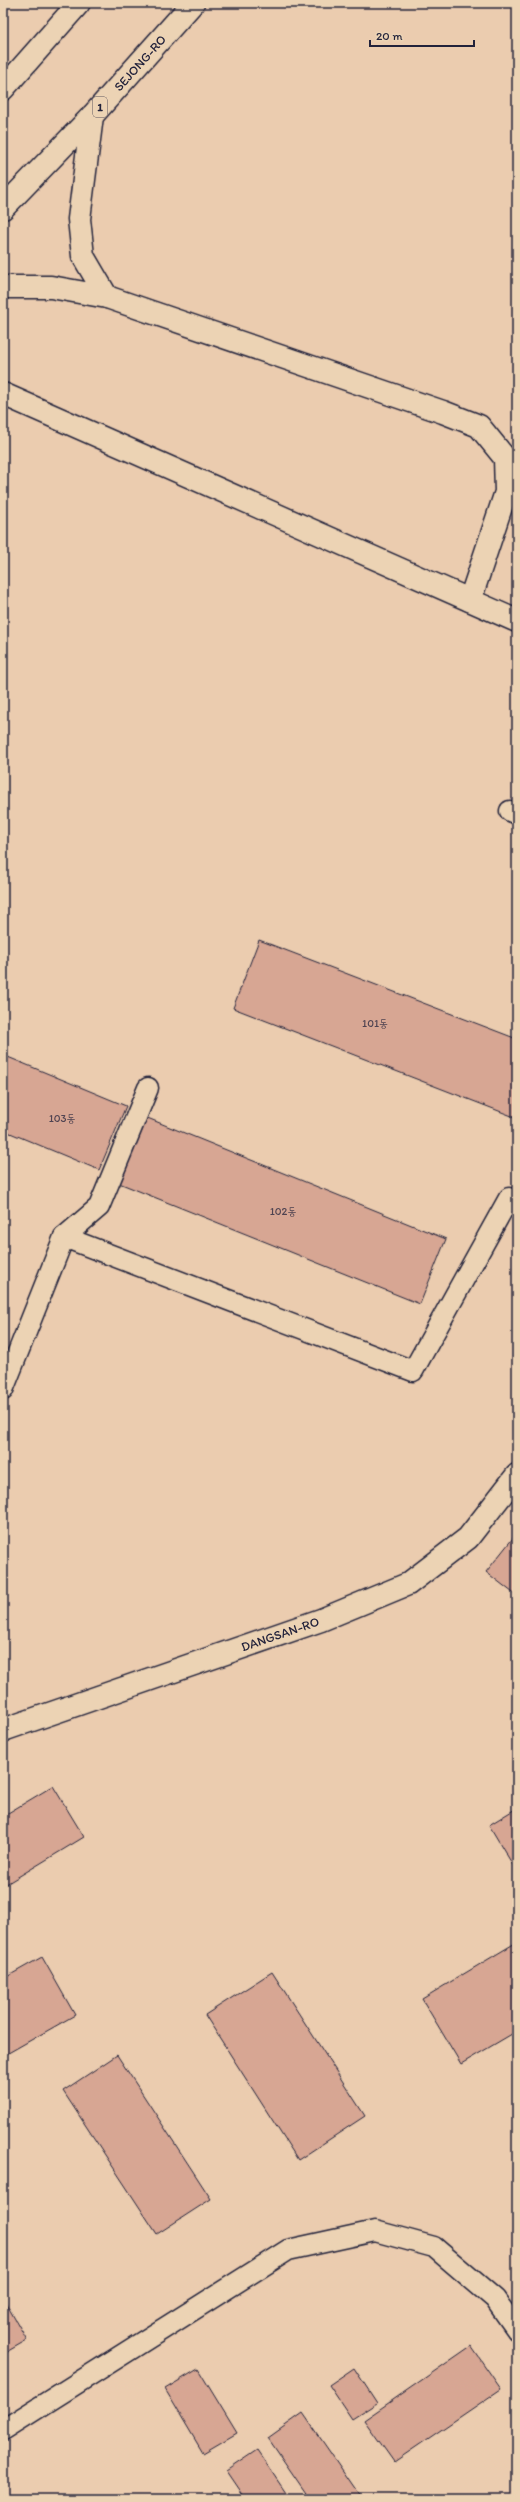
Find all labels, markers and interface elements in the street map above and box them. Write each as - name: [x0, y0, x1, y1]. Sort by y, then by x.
- scale bar: [370, 22, 474, 48]
- text: 20 m: [376, 29, 403, 43]
- street label: SEJONG-RO: [111, 32, 169, 94]
- road number: 1: [93, 97, 107, 117]
- house number: 101동: [362, 1017, 388, 1030]
- house number: 103동: [49, 1112, 76, 1125]
- house number: 102동: [270, 1205, 296, 1218]
- street label: DANGSAN-RO: [239, 1614, 321, 1654]

